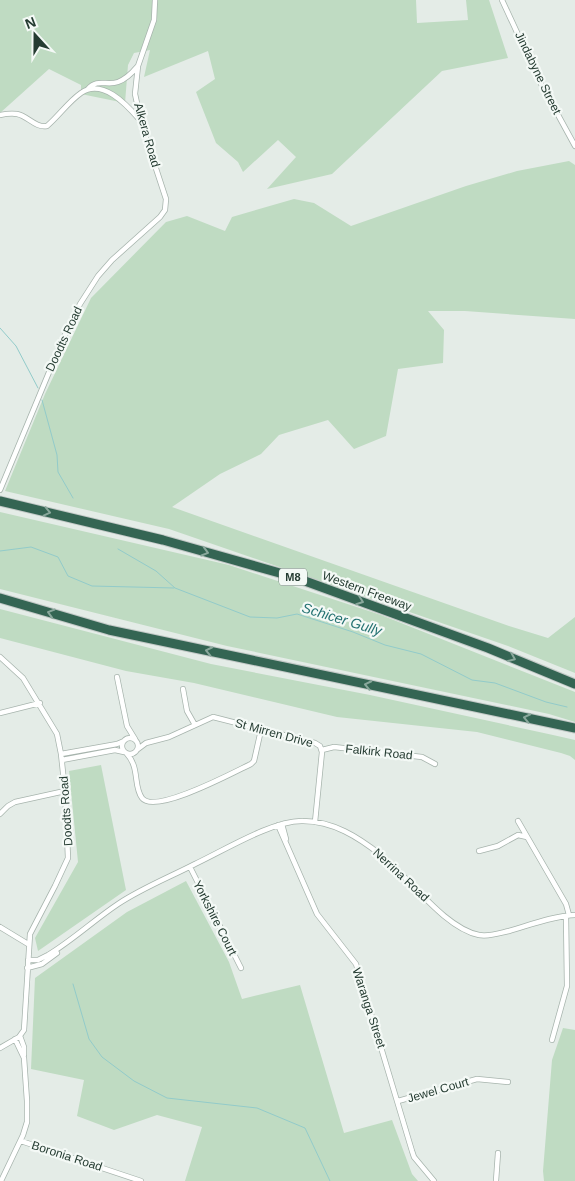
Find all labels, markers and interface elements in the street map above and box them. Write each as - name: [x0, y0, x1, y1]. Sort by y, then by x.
- north arrow: [10, 10, 60, 60]
- text: N: [23, 14, 38, 32]
- street label: Jindabyne Street: [512, 29, 564, 117]
- street label: Alkera Road: [131, 101, 163, 169]
- street label: Doodts Road: [43, 304, 85, 374]
- one-way arrow: [43, 506, 52, 517]
- one-way arrow: [200, 546, 208, 556]
- road number: M8: [279, 568, 307, 586]
- street label: Western Freeway: [321, 568, 413, 614]
- one-way arrow: [355, 595, 363, 605]
- water label: Schicer Gully: [300, 599, 385, 639]
- one-way arrow: [48, 609, 56, 619]
- one-way arrow: [205, 646, 214, 657]
- one-way arrow: [507, 652, 516, 662]
- one-way arrow: [364, 680, 373, 691]
- one-way arrow: [523, 713, 532, 724]
- street label: St Mirren Drive: [234, 716, 315, 750]
- street label: Falkirk Road: [345, 742, 413, 762]
- street label: Doodts Road: [57, 776, 75, 846]
- street label: Nerrina Road: [370, 846, 432, 904]
- street label: Yorkshire Court: [190, 878, 240, 958]
- street label: Waranga Street: [349, 966, 389, 1051]
- street label: Jewel Court: [406, 1074, 471, 1105]
- street label: Boronia Road: [30, 1138, 104, 1174]

